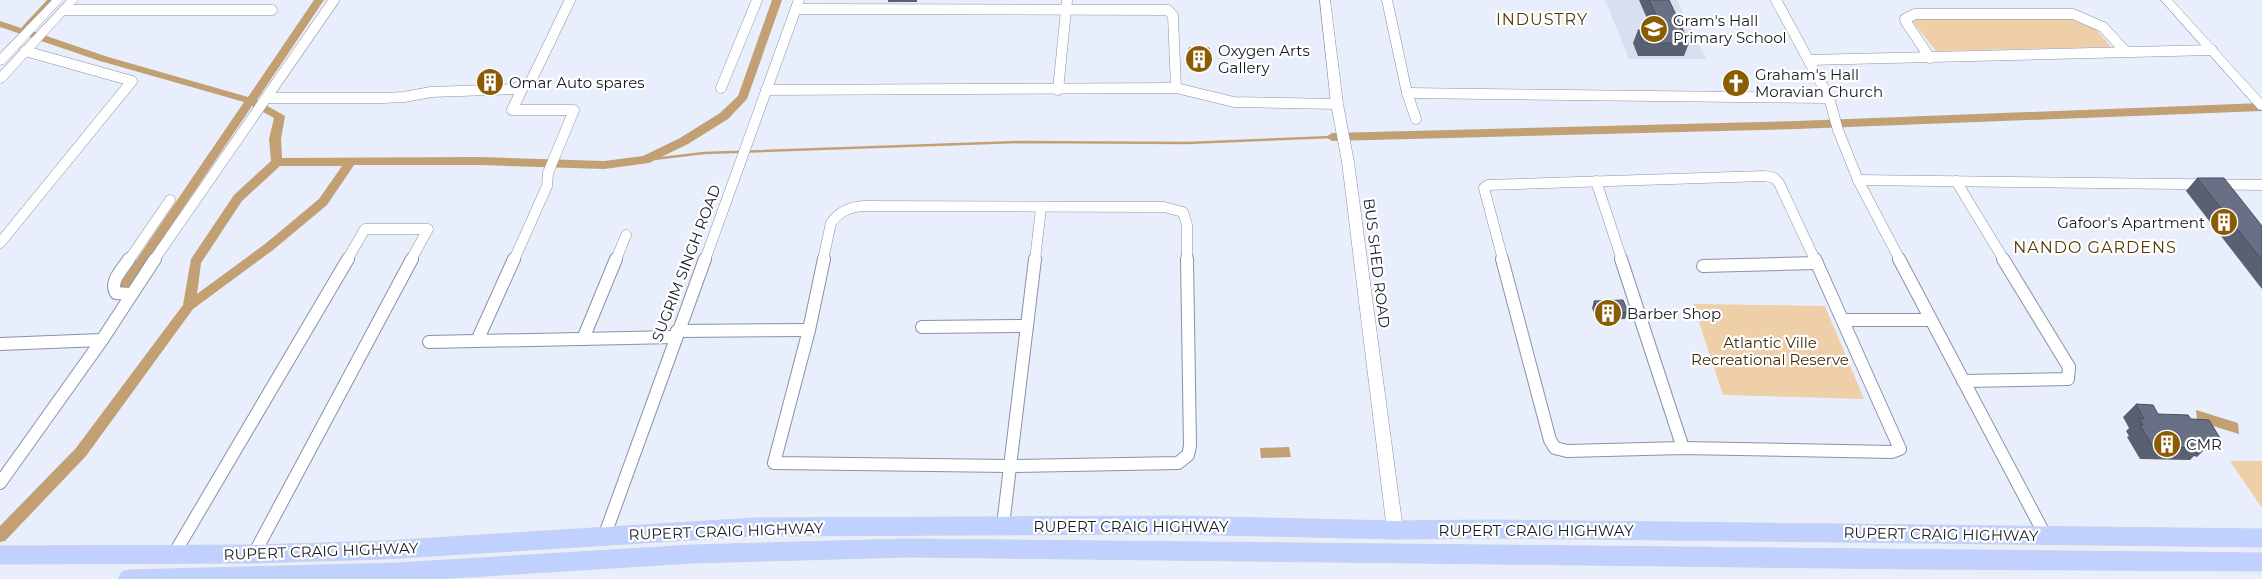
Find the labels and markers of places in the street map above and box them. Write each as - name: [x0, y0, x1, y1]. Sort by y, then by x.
- place label: Gram's Hall Primary School: [1673, 11, 1787, 47]
- school or university icon: Gram's Hall Primary School: [1639, 14, 1669, 44]
- place label: Oxygen Arts Gallery: [1218, 41, 1310, 77]
- building icon: Oxygen Arts Gallery: [1184, 44, 1214, 74]
- place label: Graham's Hall Moravian Church: [1755, 65, 1883, 101]
- building icon: Omar Auto spares: [475, 67, 505, 97]
- church icon: Graham's Hall Moravian Church: [1721, 68, 1751, 98]
- place label: Omar Auto spares: [509, 73, 645, 92]
- building icon: Gafoor's Apartment: [2209, 207, 2239, 237]
- place label: Gafoor's Apartment: [2057, 213, 2205, 232]
- building icon: Barber Shop: [1593, 298, 1623, 328]
- place label: Barber Shop: [1627, 304, 1721, 323]
- building icon: CMR: [2152, 429, 2182, 459]
- place label: CMR: [2186, 435, 2222, 454]

